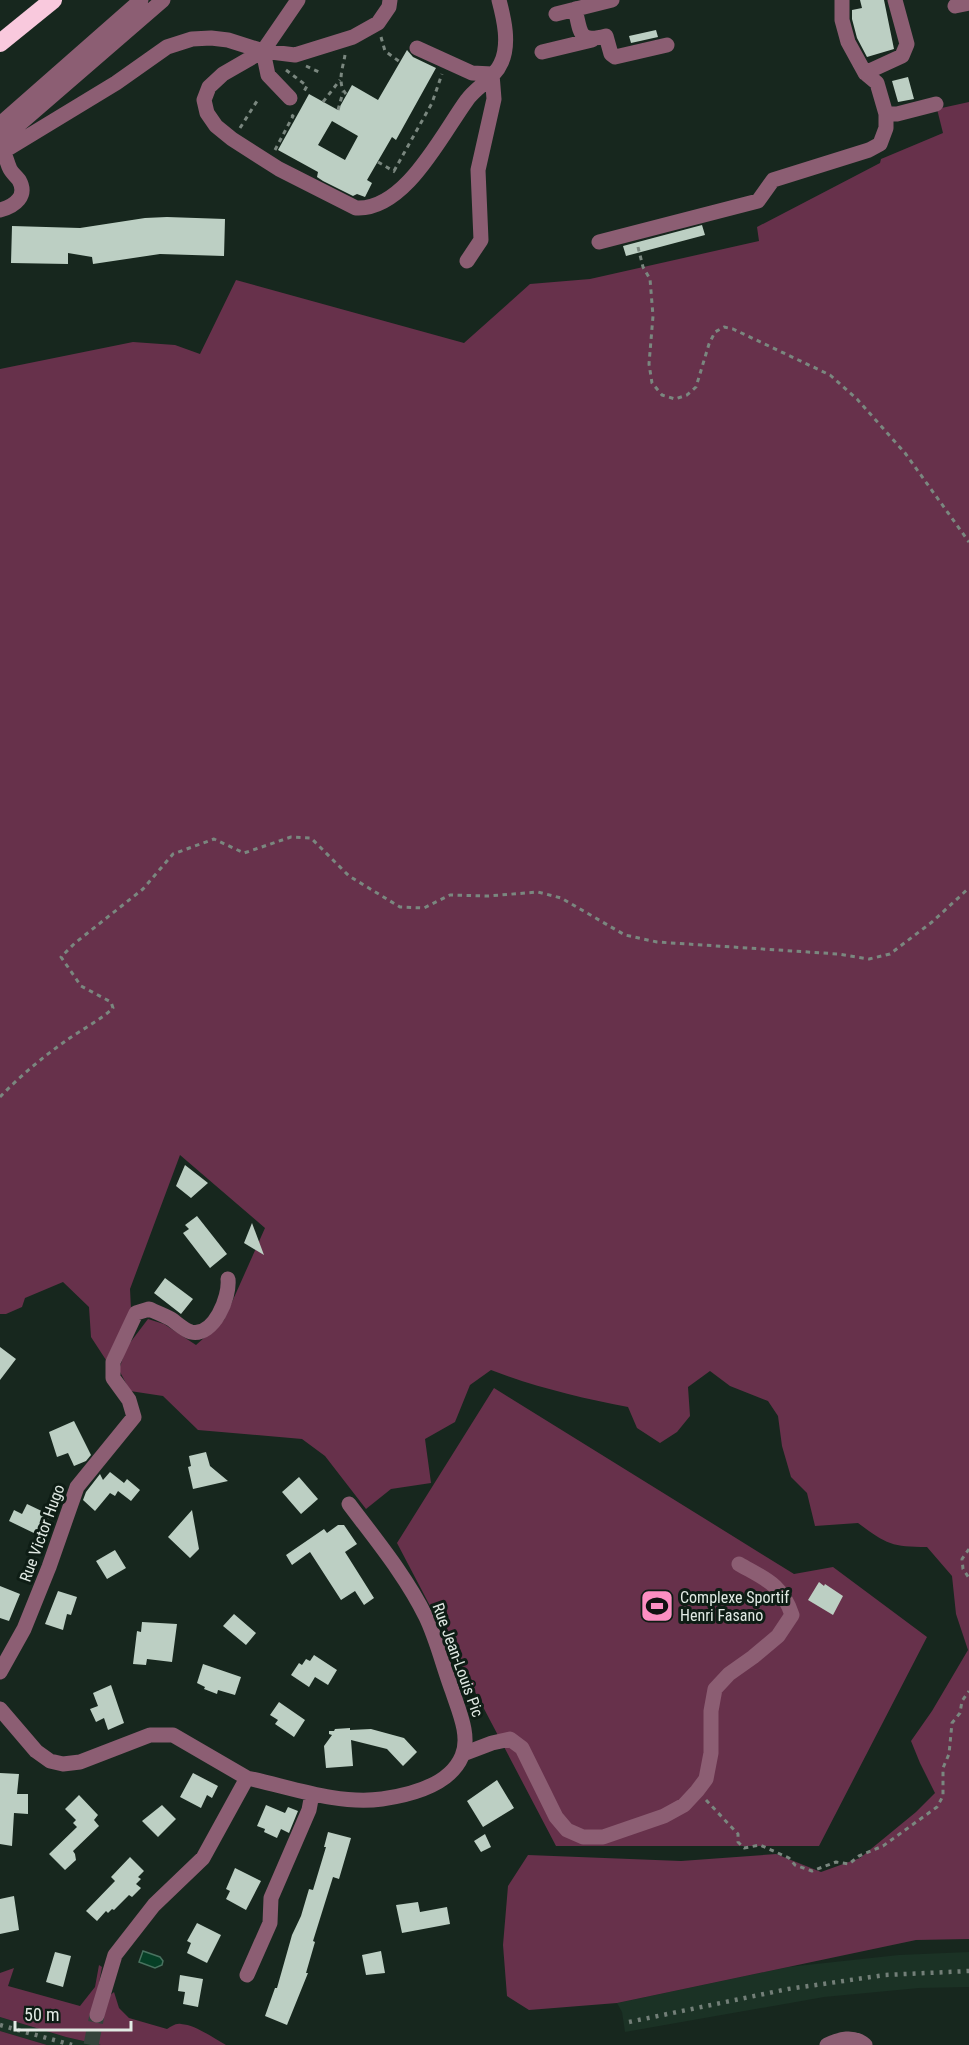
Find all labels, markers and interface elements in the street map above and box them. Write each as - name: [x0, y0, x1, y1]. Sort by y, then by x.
- street label: Rue Victor Hugo: [16, 1482, 68, 1584]
- sports icon: Complexe Sportif Henri Fasano: [639, 1588, 675, 1624]
- place label: Complexe Sportif Henri Fasano: [680, 1588, 789, 1625]
- street label: Rue Jean-Louis Pic: [429, 1600, 487, 1720]
- scale bar: [15, 1994, 130, 2032]
- text: 50 m: [24, 2004, 59, 2025]

